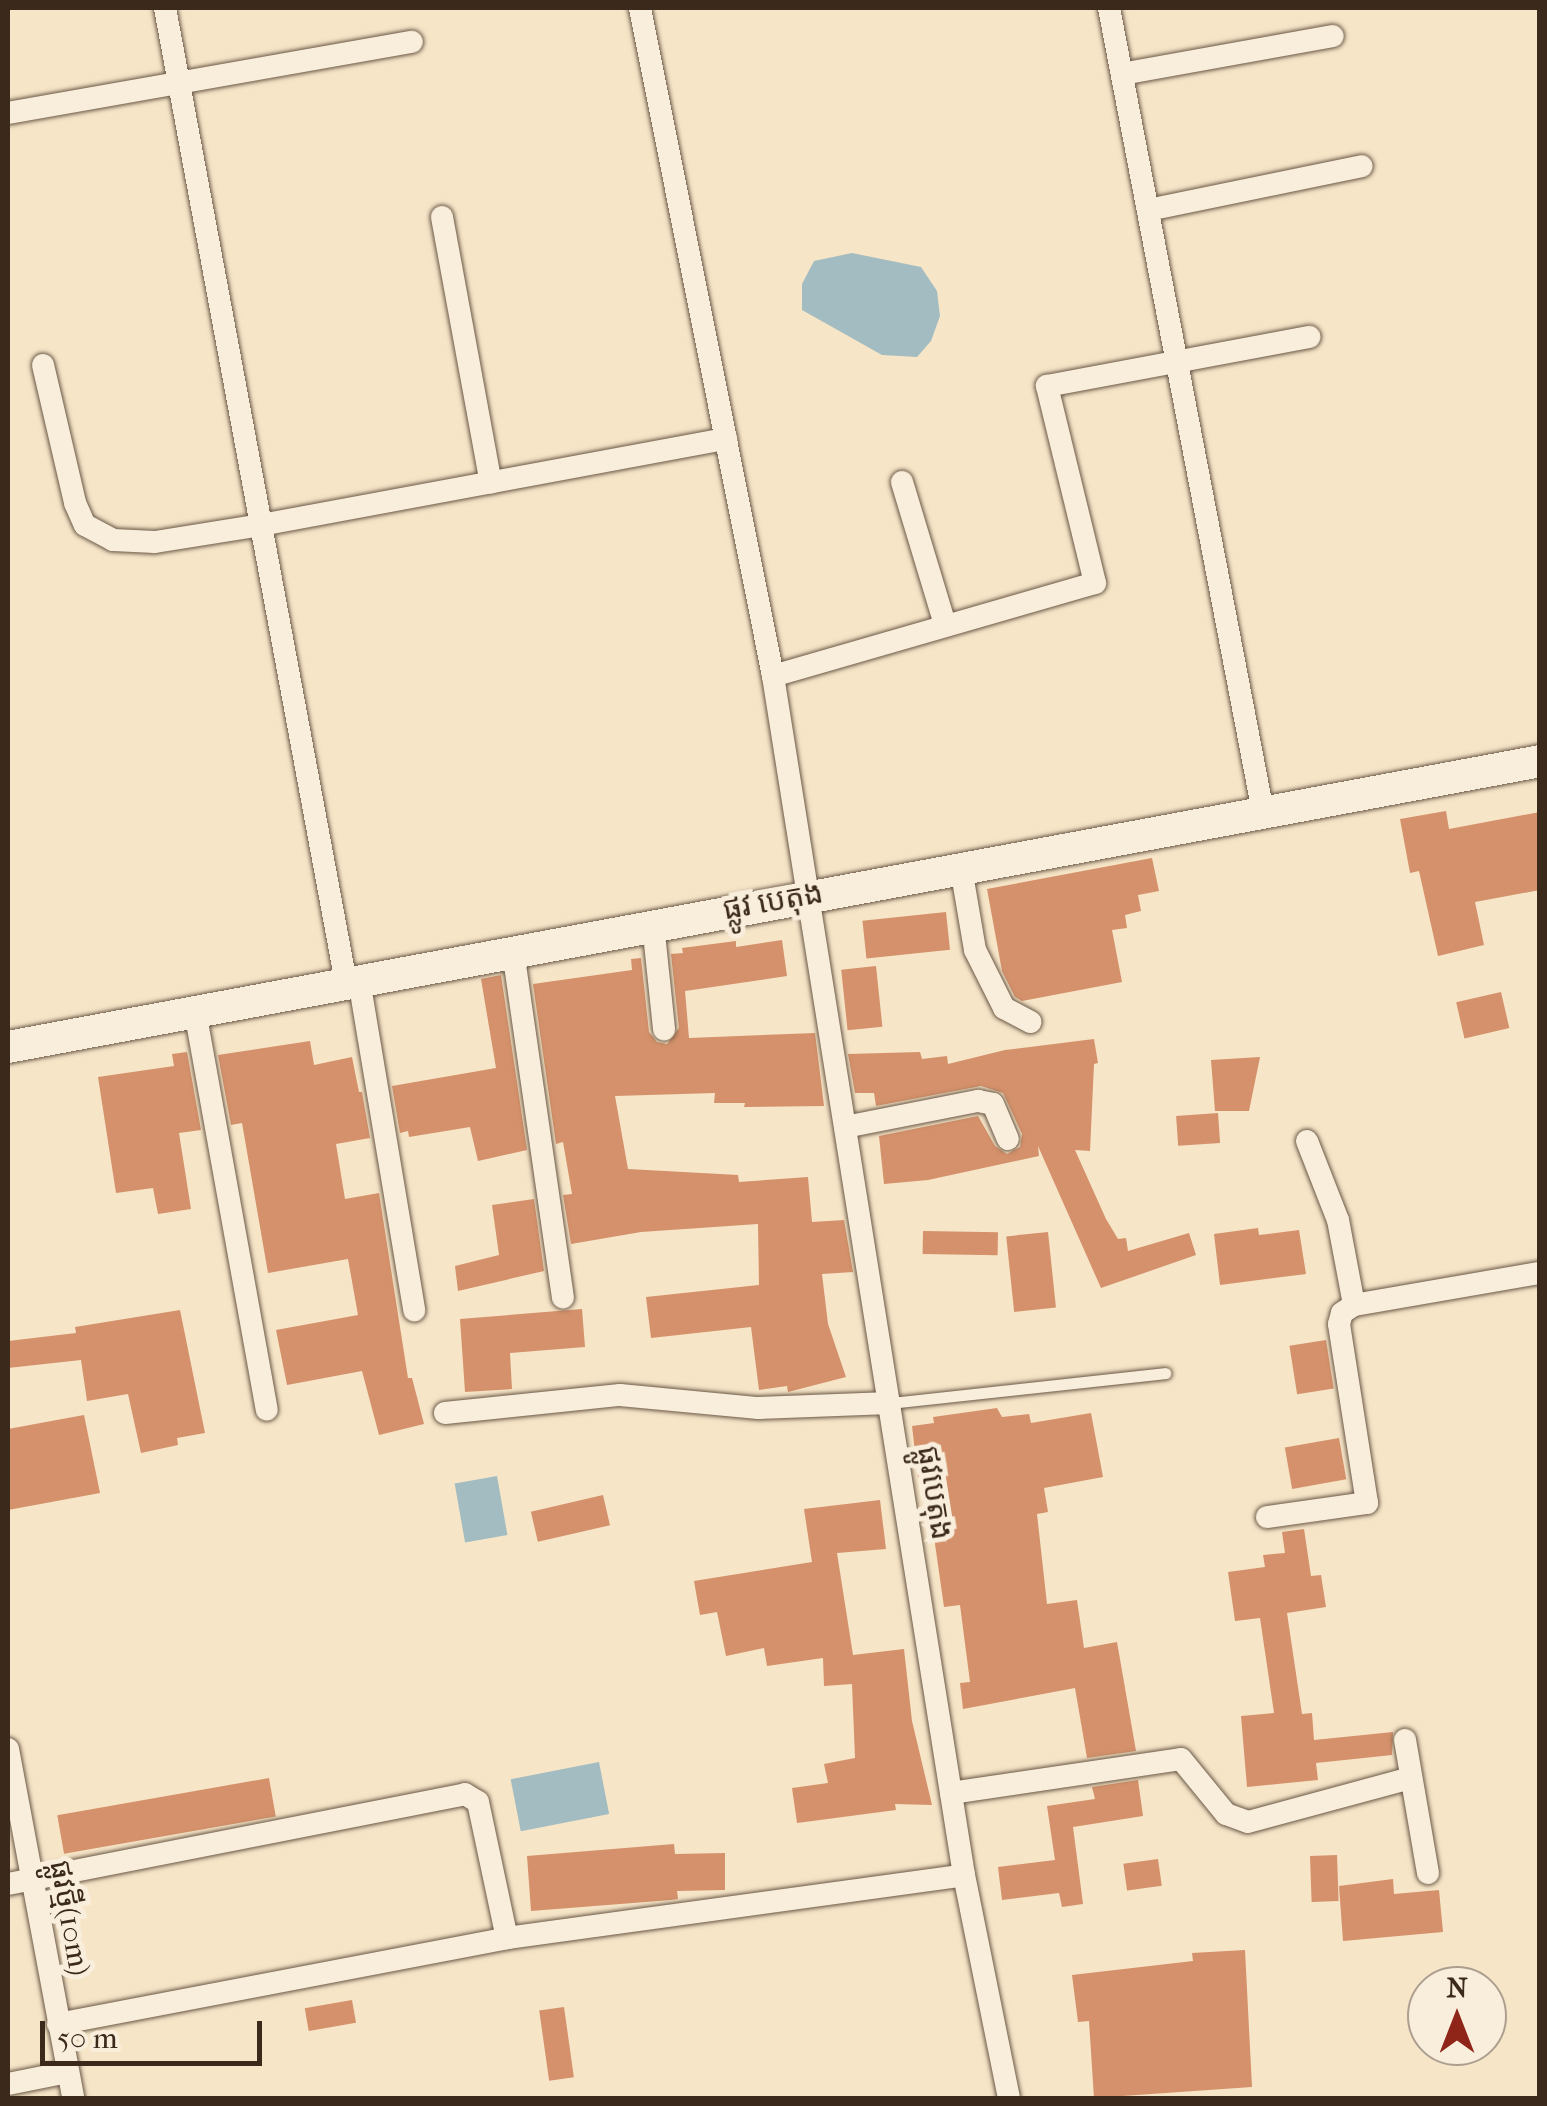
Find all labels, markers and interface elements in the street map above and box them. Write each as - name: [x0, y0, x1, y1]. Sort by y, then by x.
- street label: ផ្លូវ បេតុង: [720, 875, 826, 929]
- street label: ផ្លូវបេតុង: [909, 1443, 959, 1543]
- street label: ផ្លូវថ្មី(10m): [41, 1857, 97, 1979]
- north arrow: [1407, 1966, 1507, 2066]
- text: N: [1446, 1971, 1468, 2004]
- scale bar: [45, 2001, 268, 2063]
- text: 50 m: [57, 2021, 118, 2056]

